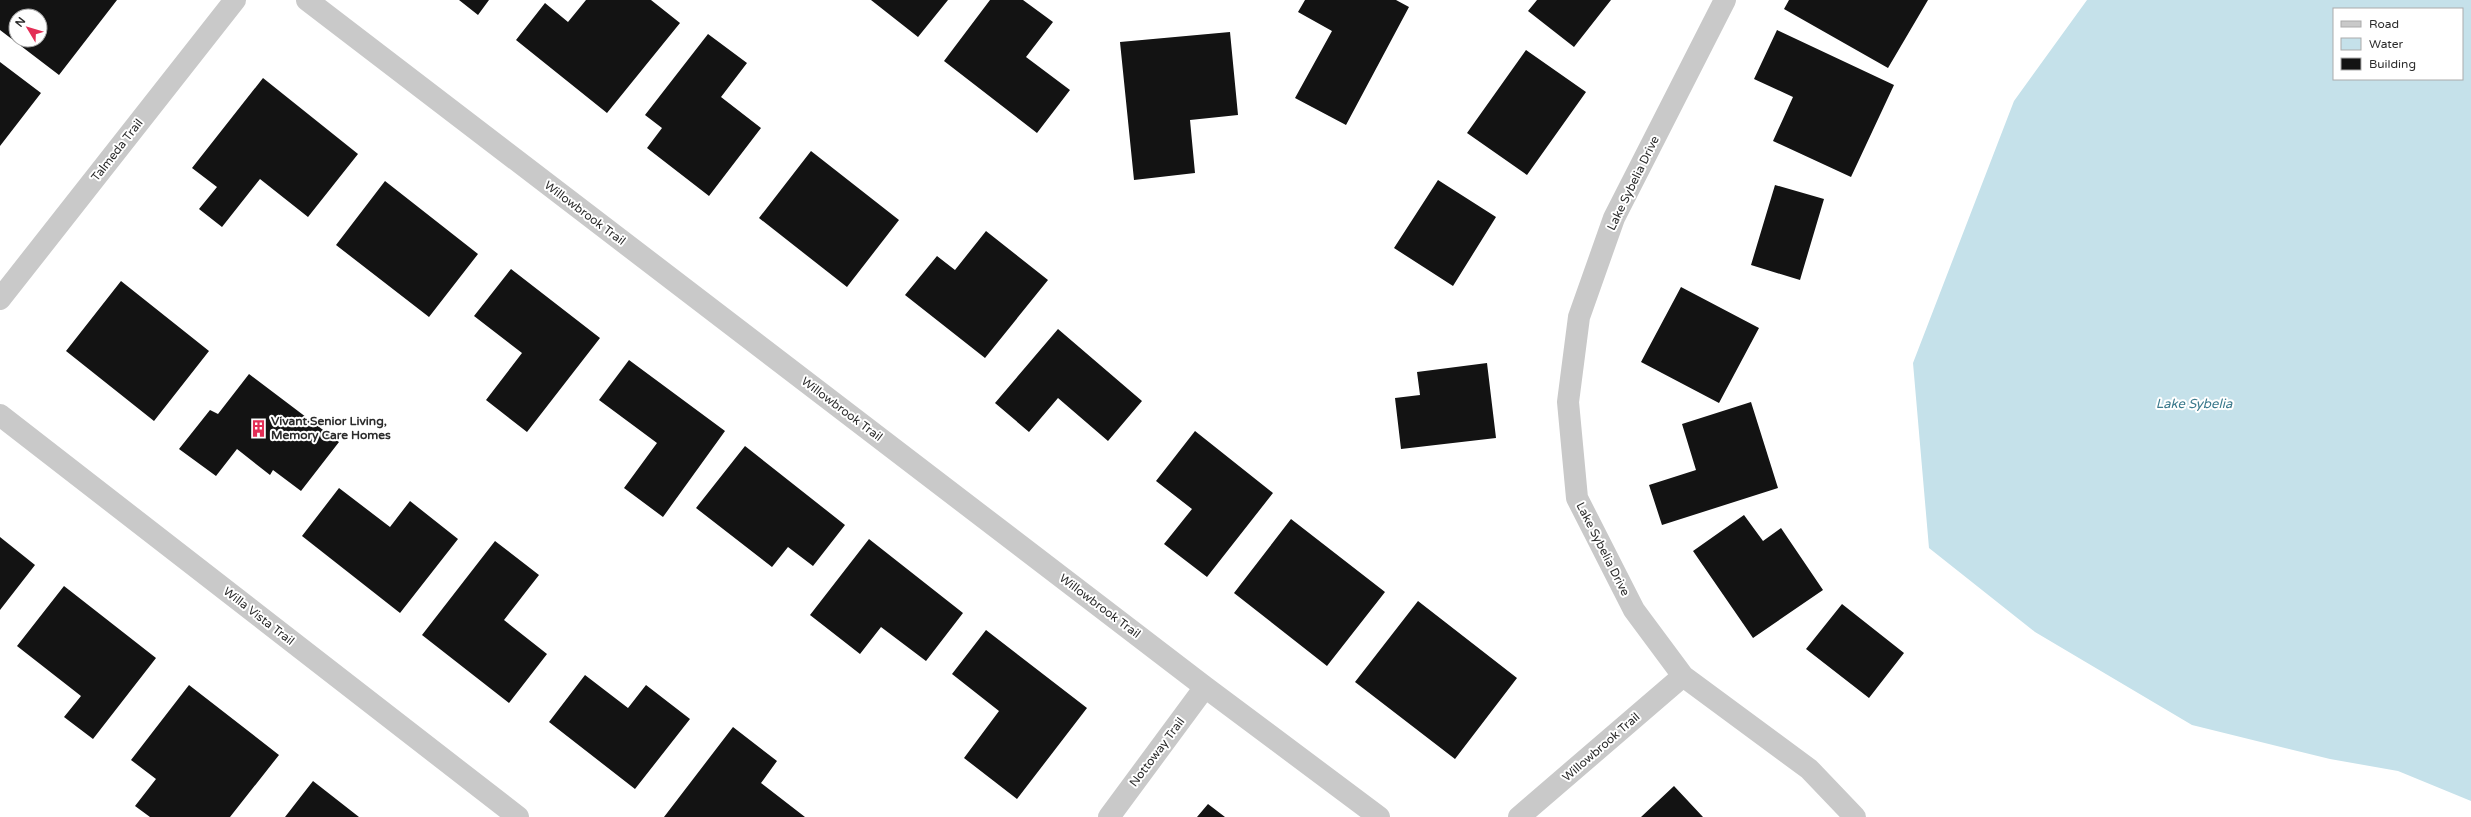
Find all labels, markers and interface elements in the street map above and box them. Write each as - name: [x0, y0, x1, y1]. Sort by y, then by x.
- north arrow: [8, 8, 48, 48]
- legend: [2333, 8, 2463, 80]
- text: N: [13, 15, 28, 30]
- text: Road: [2369, 17, 2399, 31]
- text: Water: [2369, 37, 2404, 51]
- text: Building: [2369, 57, 2416, 71]
- street label: Talmeda Trail: [88, 116, 146, 184]
- street label: Lake Sybelia Drive: [1604, 133, 1662, 232]
- street label: Willowbrook Trail: [542, 178, 628, 248]
- street label: Willowbrook Trail: [799, 374, 885, 444]
- water label: Lake Sybelia: [2156, 396, 2233, 412]
- place label: Vivant Senior Living, Memory Care Homes: [271, 414, 391, 443]
- building icon: Vivant Senior Living, Memory Care Homes: [248, 418, 268, 438]
- street label: Lake Sybelia Drive: [1573, 500, 1633, 598]
- street label: Willowbrook Trail: [1057, 571, 1143, 641]
- street label: Willa Vista Trail: [221, 584, 297, 648]
- street label: Willowbrook Trail: [1559, 710, 1643, 784]
- street label: Nottoway Trail: [1127, 715, 1187, 789]

